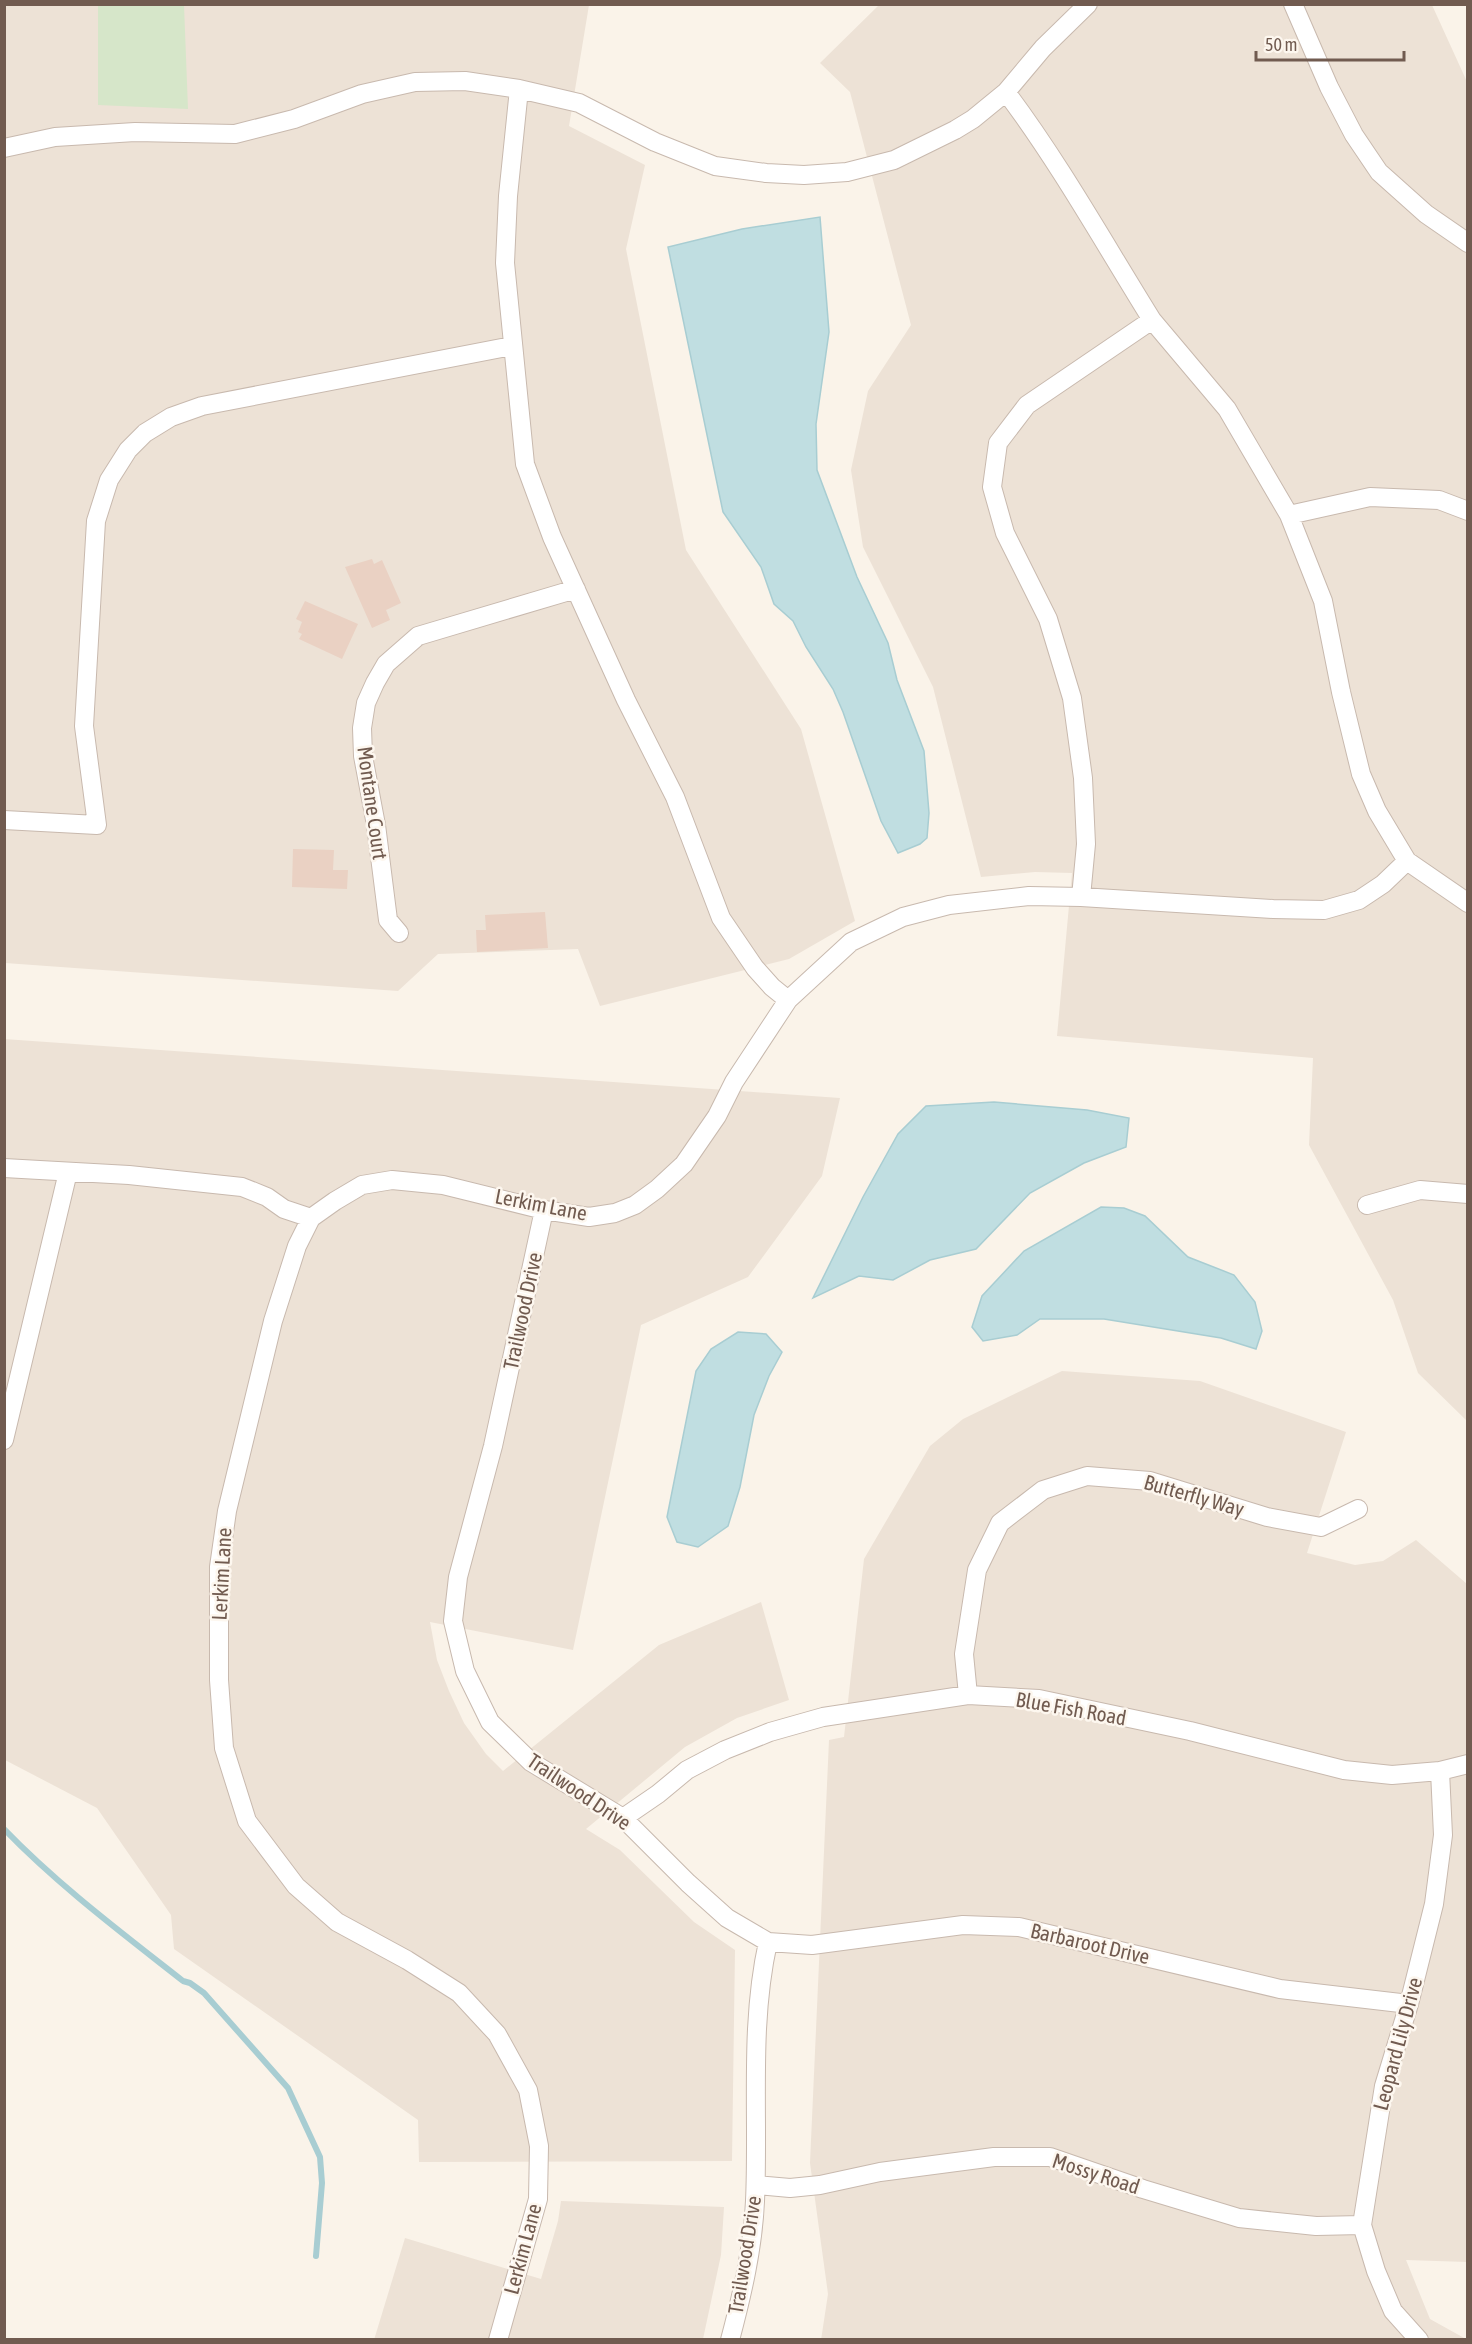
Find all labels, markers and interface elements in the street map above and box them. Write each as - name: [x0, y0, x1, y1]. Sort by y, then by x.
- scale bar: [1256, 24, 1404, 62]
- text: 50 m: [1265, 34, 1297, 55]
- street label: Montane Court: [353, 745, 393, 861]
- street label: Lerkim Lane: [493, 1183, 589, 1225]
- street label: Trailwood Drive: [498, 1250, 546, 1372]
- street label: Butterfly Way: [1141, 1469, 1248, 1521]
- street label: Lerkim Lane: [207, 1527, 235, 1621]
- street label: Blue Fish Road: [1014, 1686, 1128, 1730]
- street label: Trailwood Drive: [523, 1748, 636, 1834]
- street label: Barbaroot Drive: [1028, 1918, 1152, 1968]
- street label: Leopard Lily Drive: [1368, 1975, 1426, 2113]
- street label: Mossy Road: [1050, 2148, 1143, 2198]
- street label: Trailwood Drive: [723, 2194, 765, 2316]
- street label: Lerkim Lane: [498, 2201, 546, 2297]

